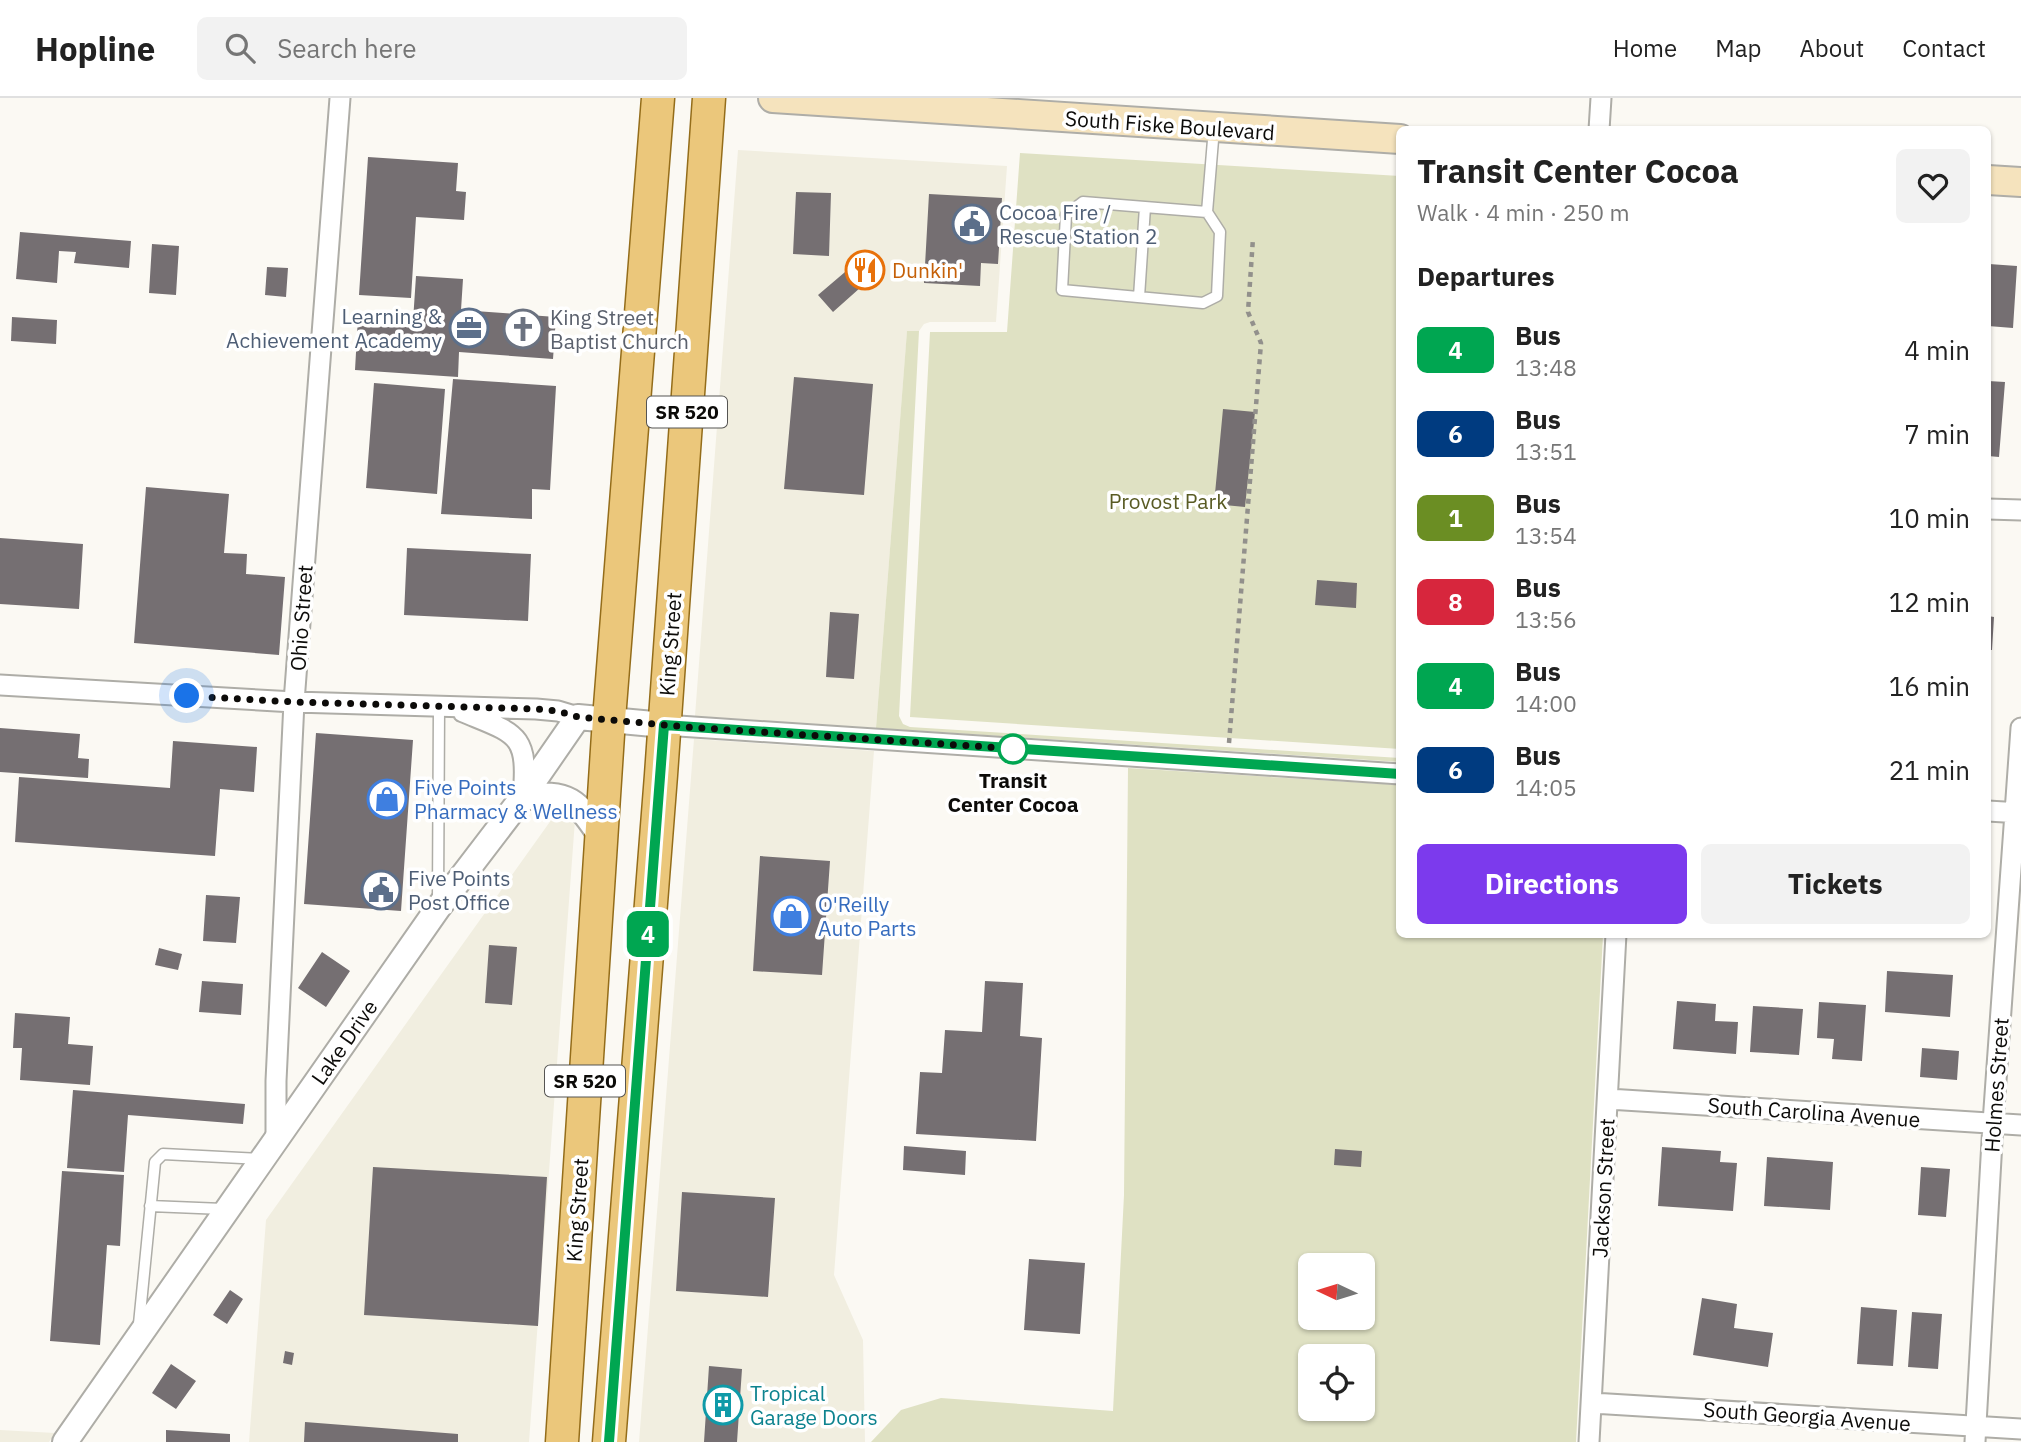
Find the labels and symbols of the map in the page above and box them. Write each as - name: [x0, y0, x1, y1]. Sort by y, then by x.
- street label: South Fiske Boulevard: [1064, 104, 1276, 146]
- place label: Cocoa Fire / Rescue Station 2: [999, 198, 1158, 250]
- public building icon: Cocoa Fire / Rescue Station 2: [951, 203, 993, 245]
- restaurant icon: Dunkin': [844, 249, 886, 291]
- place label: Dunkin': [892, 256, 963, 284]
- place label: Learning & Achievement Academy: [226, 302, 443, 354]
- place label: King Street Baptist Church: [550, 303, 689, 355]
- office icon: Learning & Achievement Academy: [448, 307, 490, 349]
- church icon: King Street Baptist Church: [502, 308, 544, 350]
- road number: SR 520: [647, 396, 727, 428]
- park label: Provost Park: [1109, 487, 1227, 515]
- street label: Ohio Street: [283, 564, 319, 672]
- street label: King Street: [652, 591, 688, 697]
- your location: [169, 678, 204, 713]
- marker: Transit Center Cocoa: [998, 734, 1028, 764]
- place label: Transit Center Cocoa: [947, 766, 1079, 818]
- place label: Five Points Pharmacy & Wellness: [414, 773, 618, 825]
- shop icon: Five Points Pharmacy & Wellness: [366, 778, 408, 820]
- place label: Five Points Post Office: [408, 864, 510, 916]
- public building icon: Five Points Post Office: [360, 869, 402, 911]
- place label: O'Reilly Auto Parts: [818, 890, 917, 942]
- shop icon: O'Reilly Auto Parts: [770, 895, 812, 937]
- line badge: 4: [625, 911, 671, 957]
- street label: Lake Drive: [305, 994, 383, 1090]
- street label: Holmes Street: [1977, 1017, 2015, 1153]
- road number: SR 520: [545, 1065, 625, 1096]
- street label: South Carolina Avenue: [1707, 1091, 1921, 1133]
- street label: Jackson Street: [1585, 1117, 1621, 1259]
- street label: King Street: [559, 1157, 595, 1263]
- north arrow: [1298, 1253, 1376, 1330]
- place label: Tropical Garage Doors: [750, 1379, 878, 1431]
- building icon: Tropical Garage Doors: [702, 1384, 744, 1426]
- street label: South Georgia Avenue: [1702, 1395, 1912, 1437]

